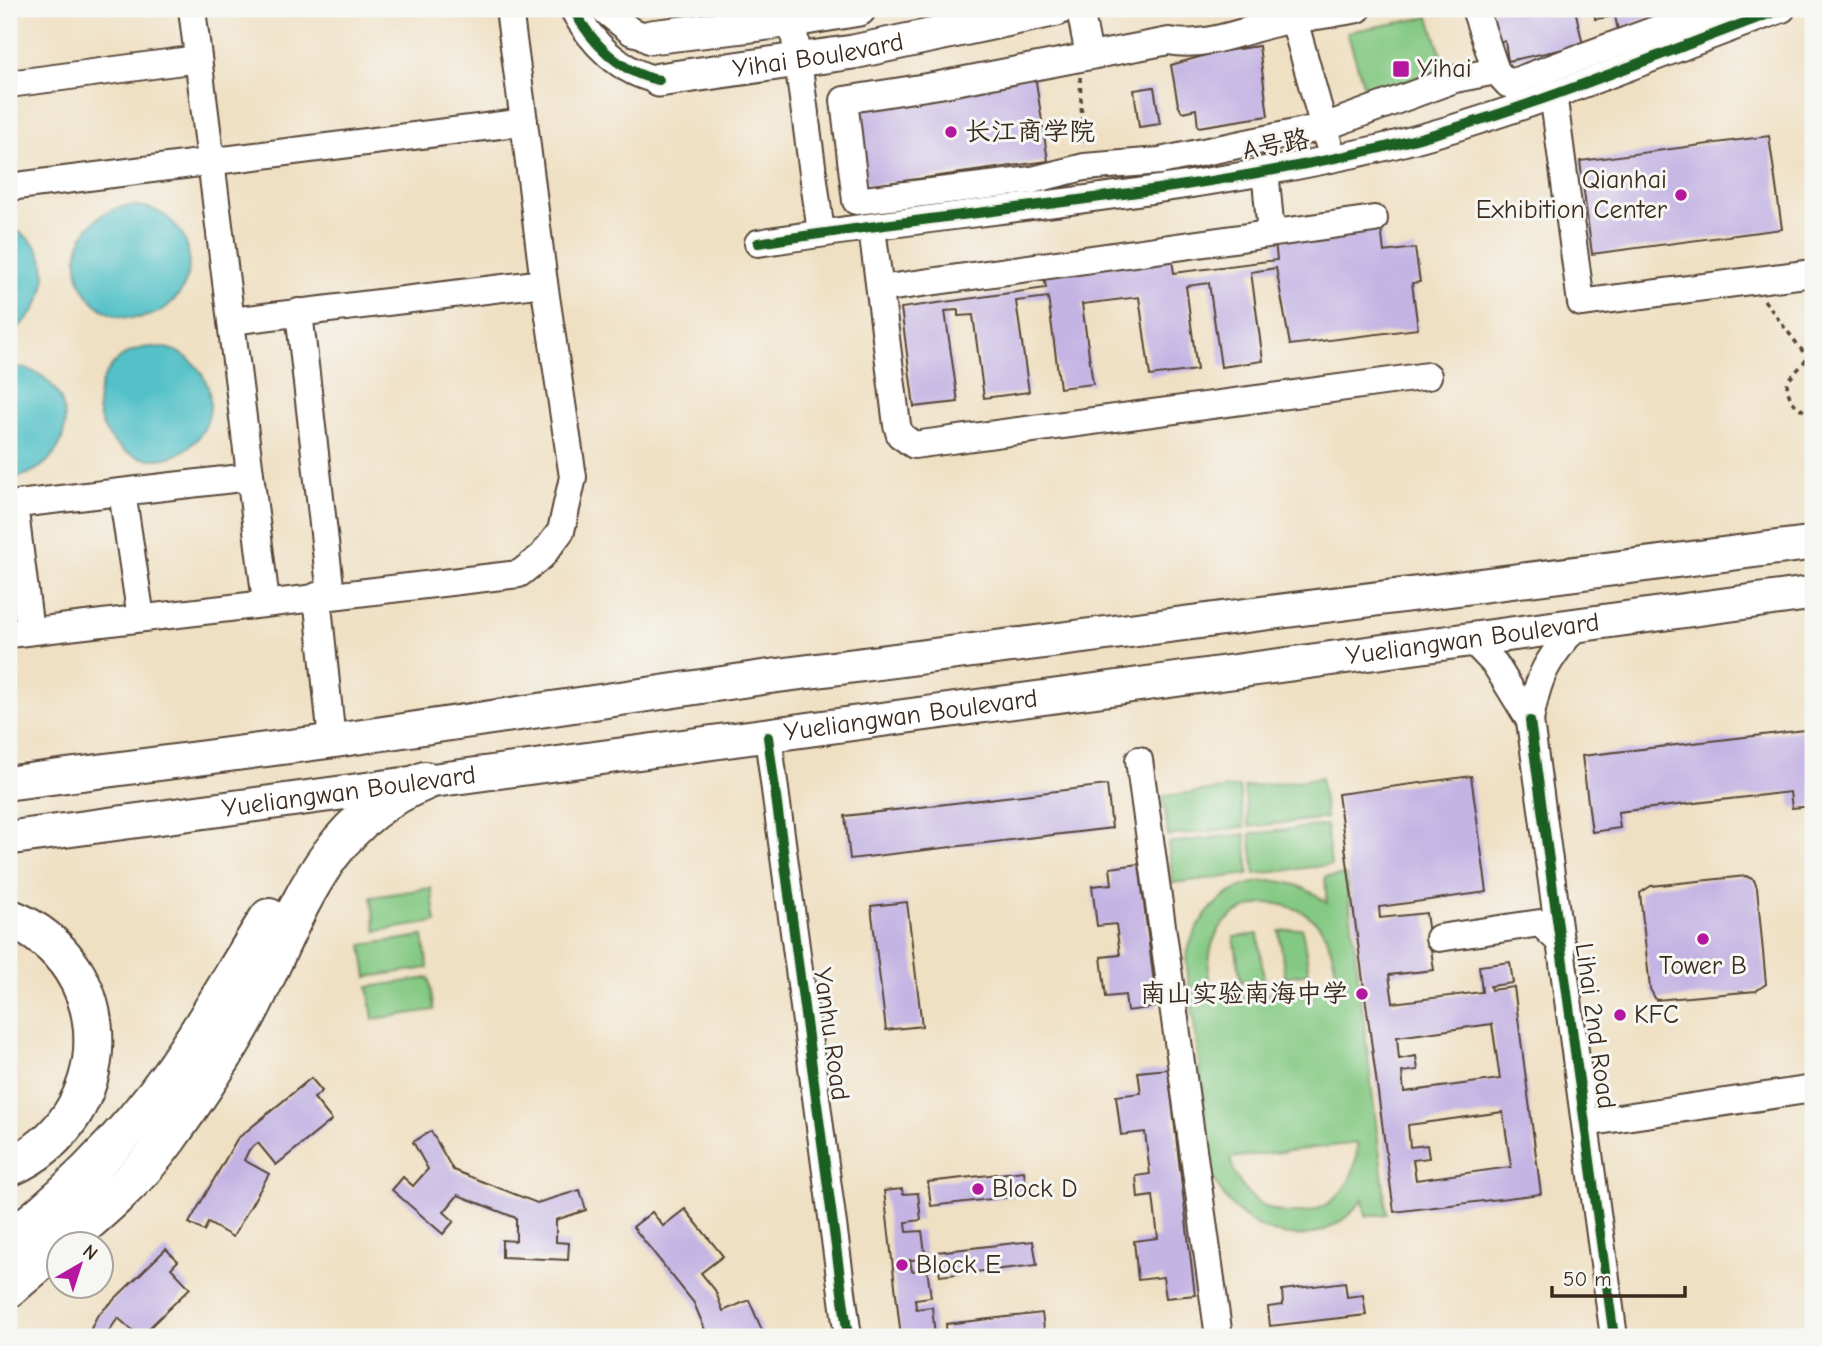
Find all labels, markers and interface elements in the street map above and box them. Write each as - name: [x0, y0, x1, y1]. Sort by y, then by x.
- street label: Yihai Boulevard: [731, 27, 906, 84]
- place label: Yihai: [1417, 54, 1472, 84]
- marker: Yihai: [1391, 59, 1411, 79]
- place label: 长江商学院: [965, 117, 1095, 147]
- marker: 长江商学院: [943, 124, 959, 140]
- street label: A号路: [1240, 124, 1312, 166]
- place label: Qianhai Exhibition Center: [1476, 165, 1668, 225]
- marker: Qianhai Exhibition Center: [1673, 187, 1689, 203]
- street label: Yueliangwan Boulevard: [1344, 607, 1601, 671]
- street label: Yueliangwan Boulevard: [782, 683, 1039, 748]
- street label: Yueliangwan Boulevard: [220, 760, 478, 824]
- marker: Tower B: [1695, 931, 1711, 947]
- street label: Lihai 2nd Road: [1568, 941, 1622, 1111]
- place label: Tower B: [1659, 951, 1747, 981]
- street label: Yanhu Road: [807, 966, 855, 1102]
- place label: 南山实验南海中学: [1140, 979, 1348, 1009]
- marker: 南山实验南海中学: [1354, 986, 1370, 1002]
- place label: KFC: [1634, 1000, 1679, 1030]
- marker: KFC: [1612, 1007, 1628, 1023]
- place label: Block D: [992, 1174, 1078, 1204]
- marker: Block D: [970, 1181, 986, 1197]
- north arrow: [46, 1230, 116, 1300]
- text: N: [78, 1240, 102, 1265]
- place label: Block E: [916, 1250, 1001, 1280]
- scale bar: [1552, 1255, 1686, 1299]
- marker: Block E: [894, 1257, 910, 1273]
- text: 50 m: [1563, 1267, 1612, 1291]

